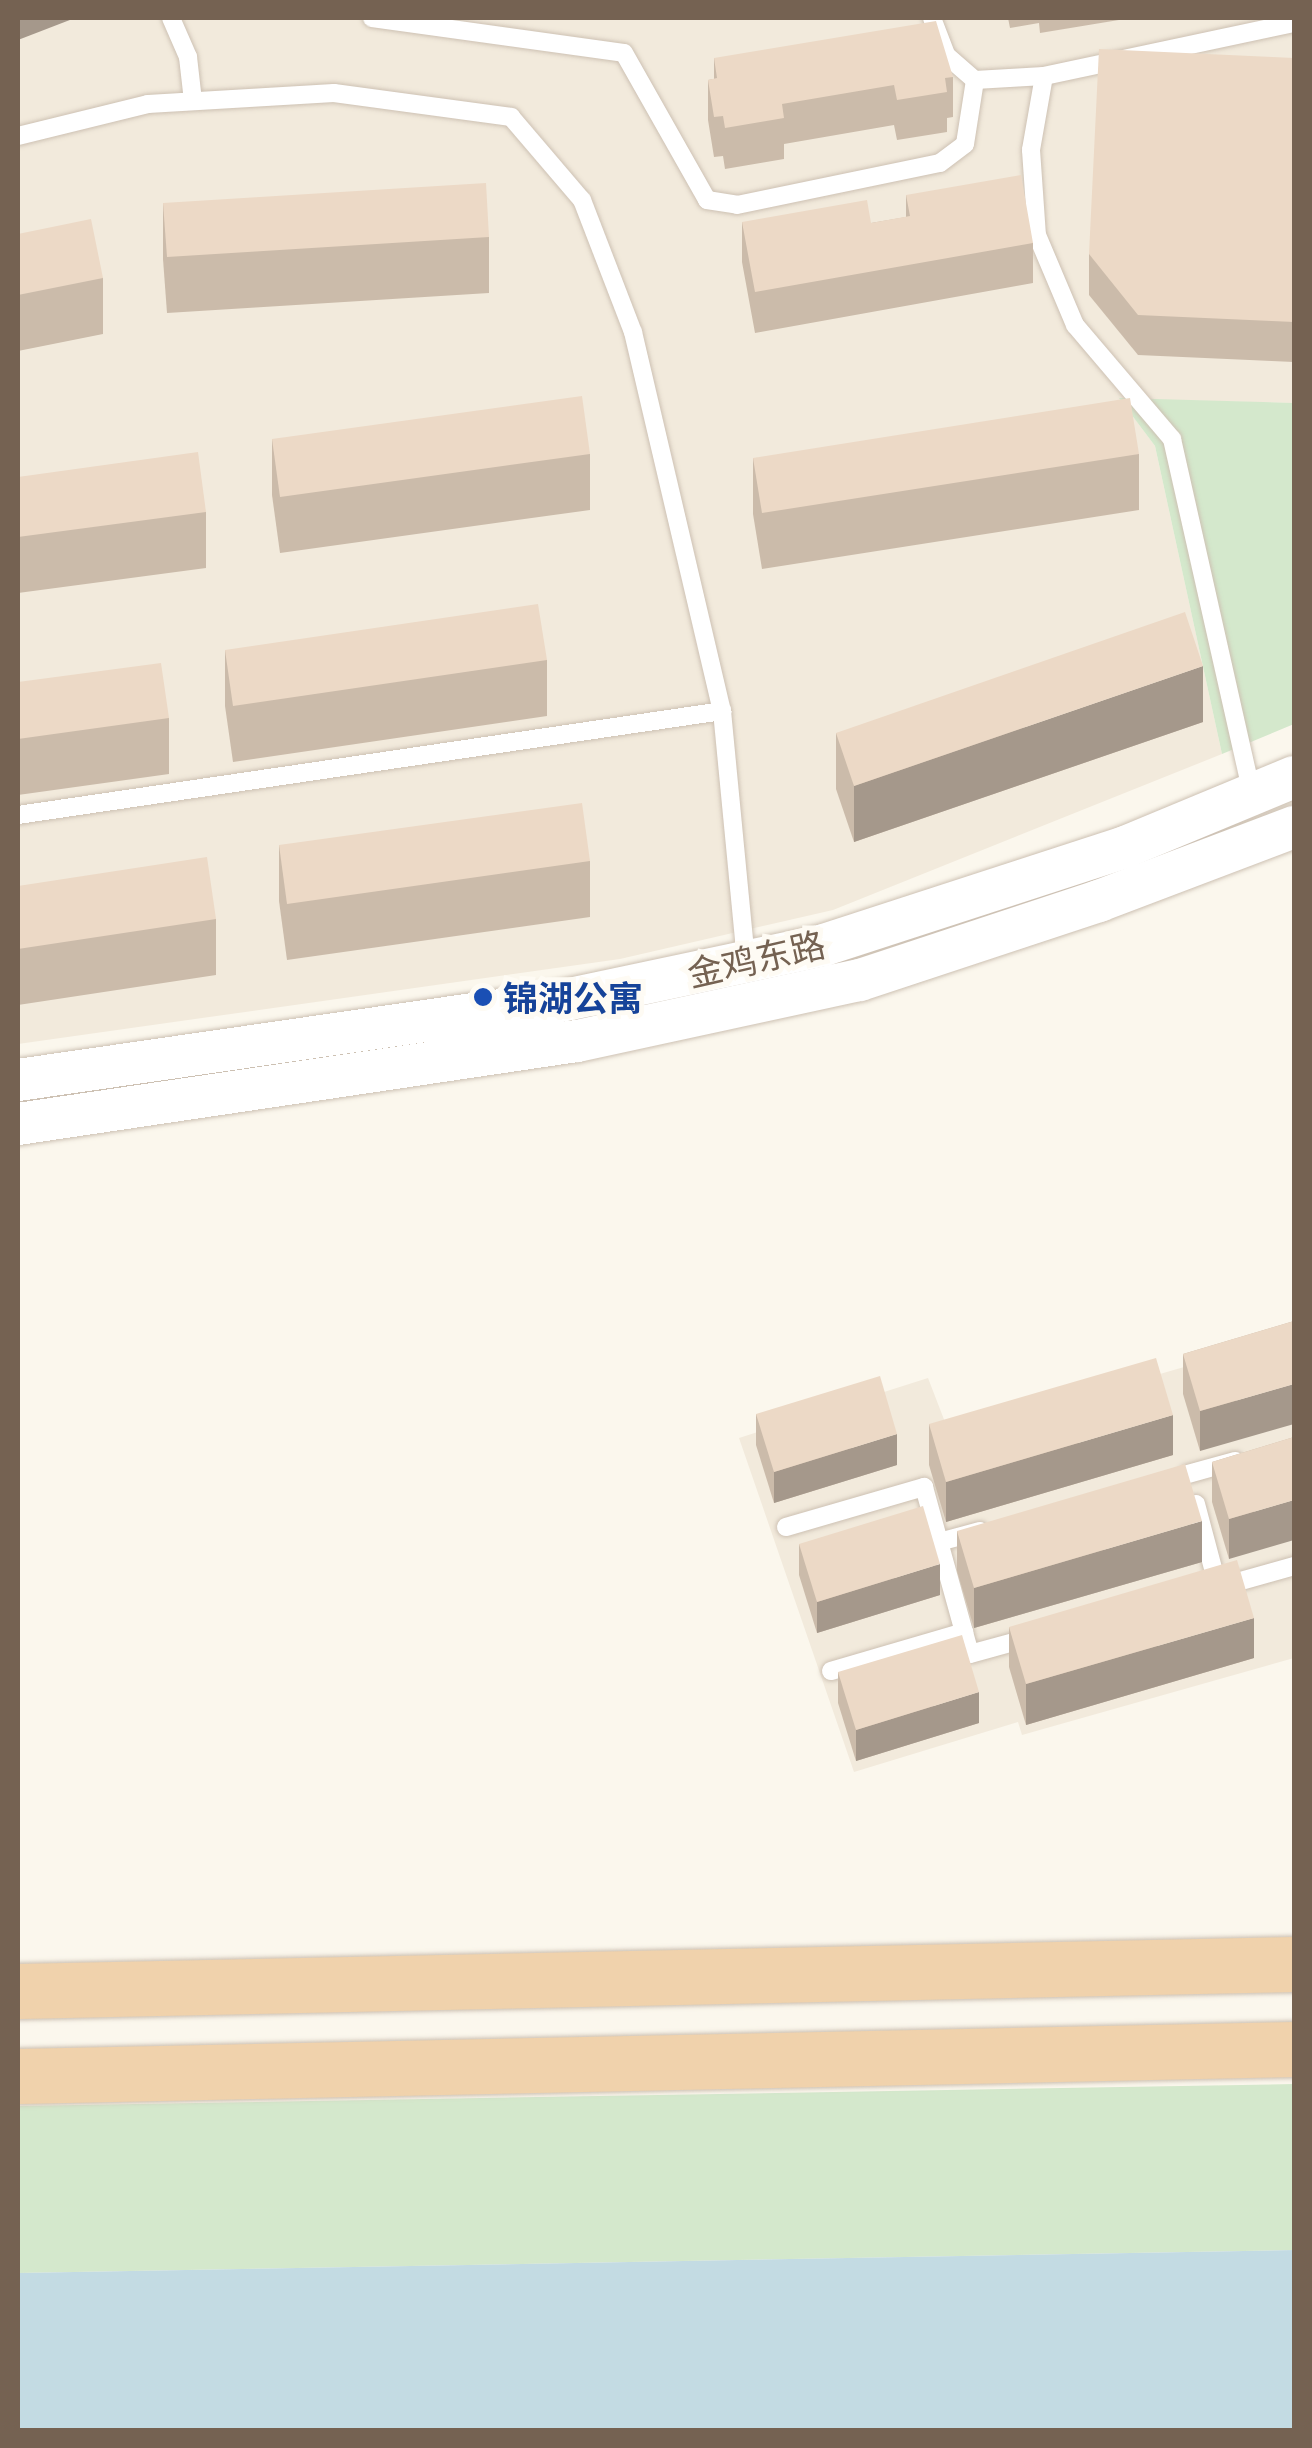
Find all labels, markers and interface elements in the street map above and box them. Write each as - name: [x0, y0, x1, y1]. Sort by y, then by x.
- street label: 金鸡东路: [683, 922, 829, 994]
- place label: 锦湖公寓: [503, 976, 643, 1018]
- marker: 锦湖公寓: [472, 986, 494, 1008]

